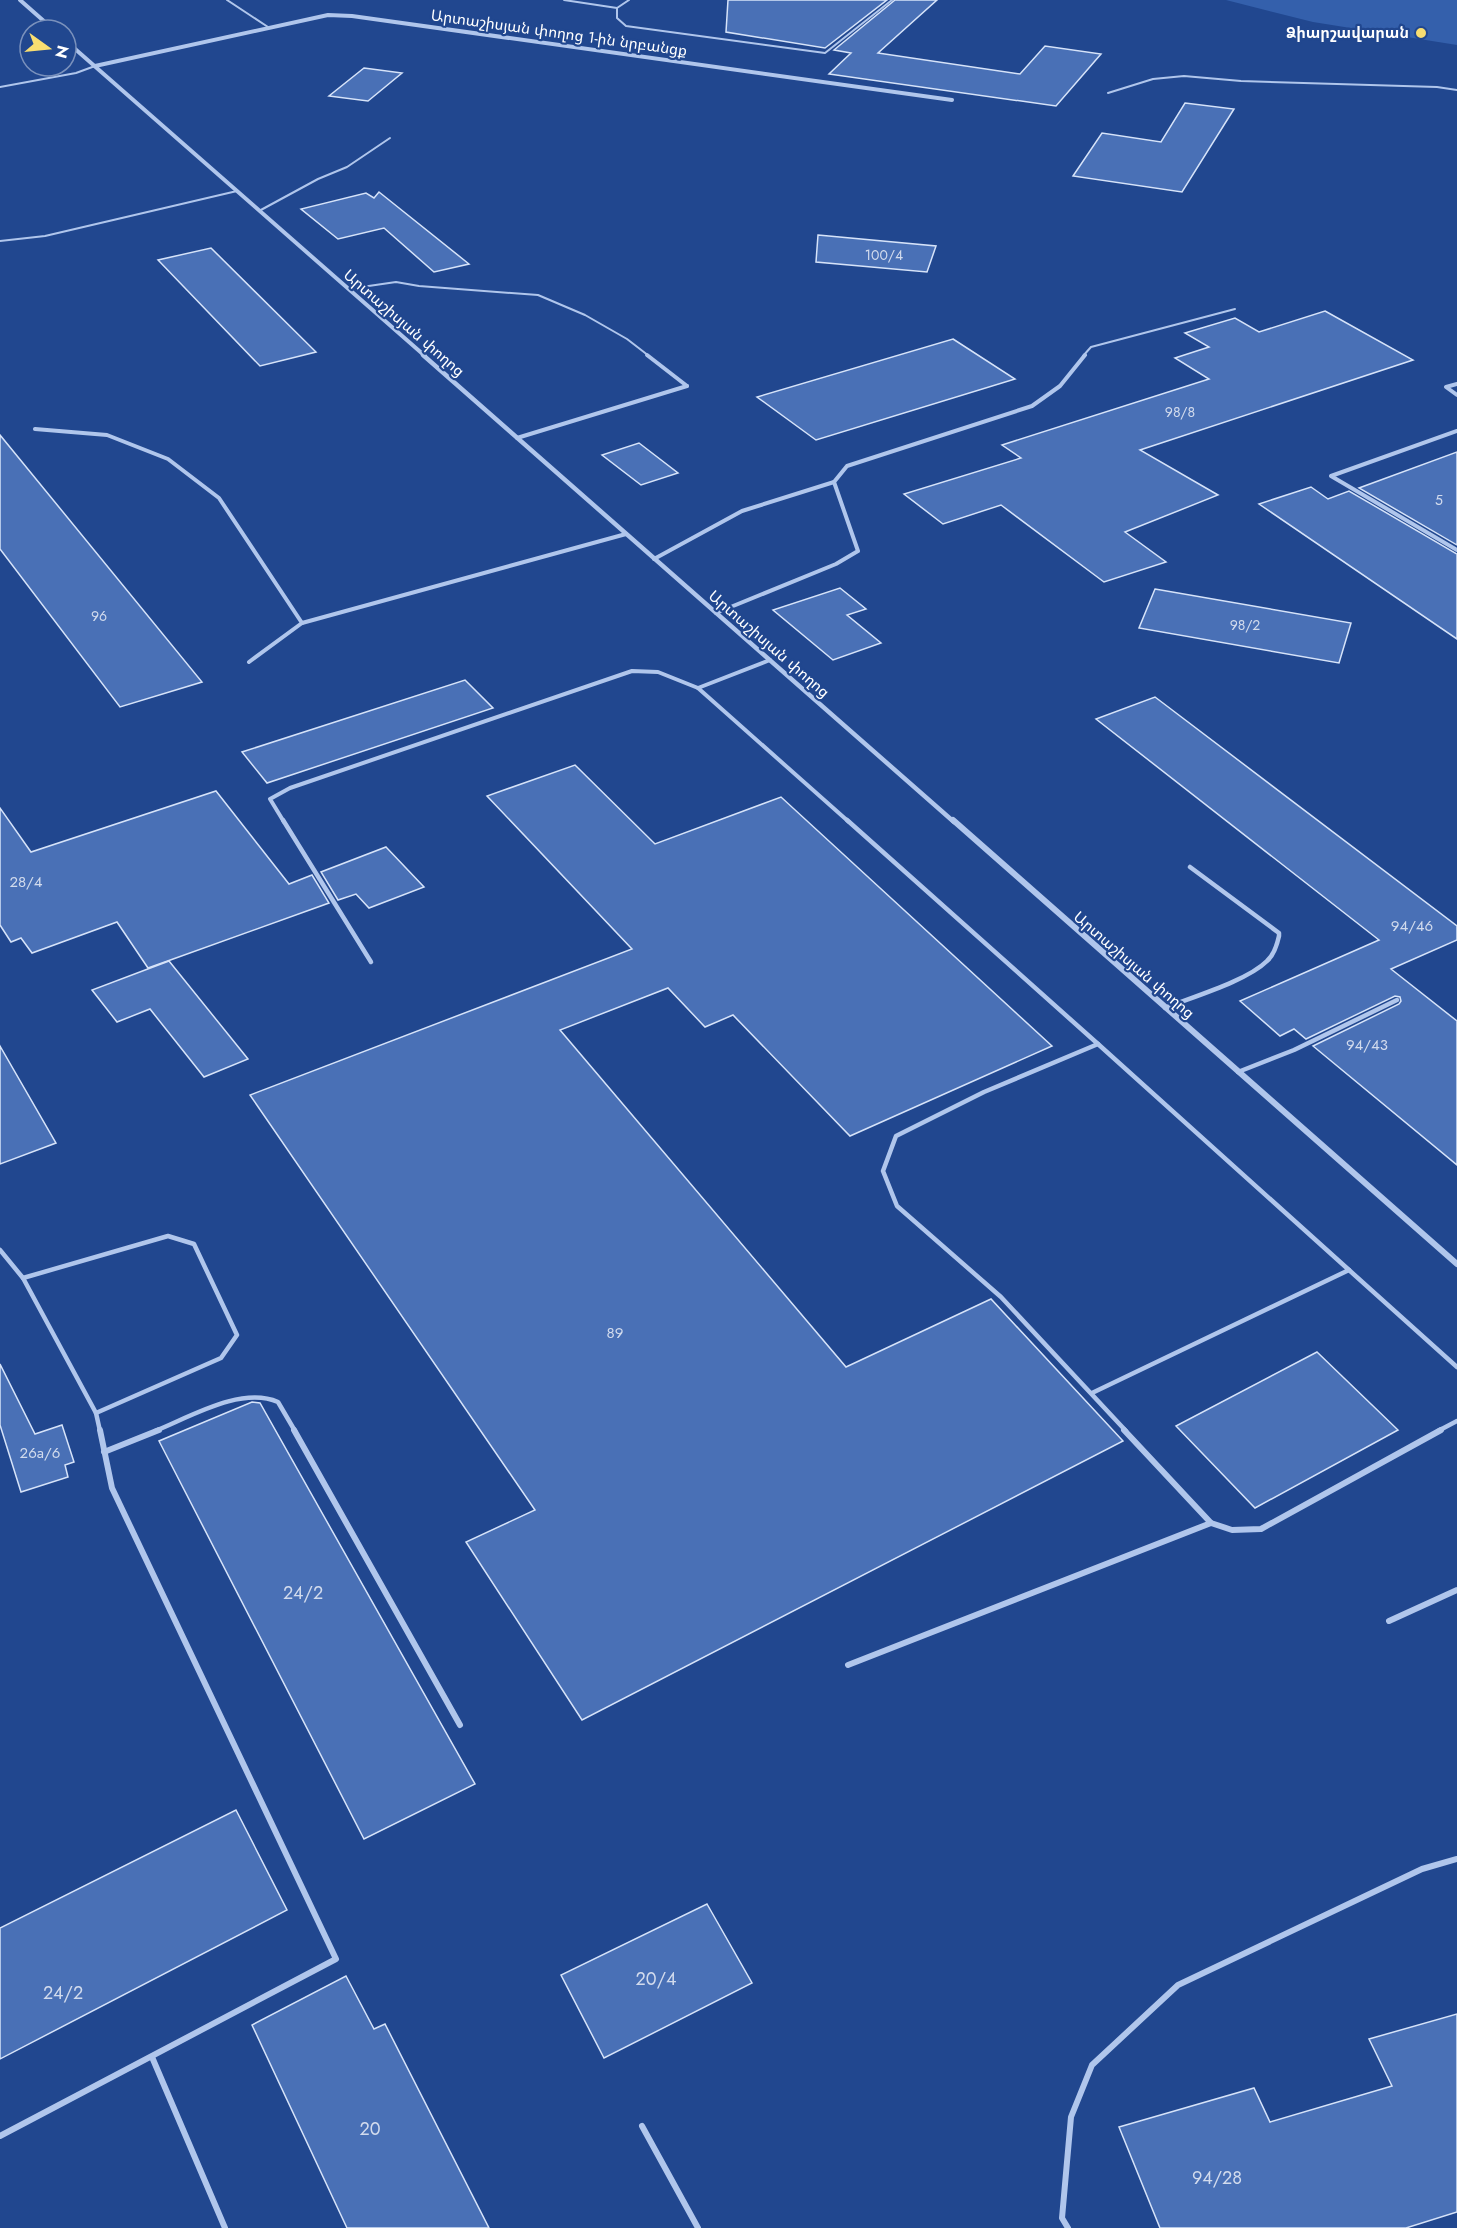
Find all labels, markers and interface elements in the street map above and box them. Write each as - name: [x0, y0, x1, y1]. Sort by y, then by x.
- street label: Արտաշիսյան փողոց 1-ին նրբանցք: [429, 4, 689, 62]
- north arrow: [18, 18, 78, 78]
- place label: Ձիարշավարան: [1286, 22, 1409, 44]
- marker: Ձիարշավարան: [1414, 26, 1428, 40]
- text: N: [49, 43, 75, 61]
- house number: 100/4: [865, 245, 903, 265]
- street label: Արտաշիսյան փողոց: [339, 264, 469, 382]
- house number: 98/8: [1165, 402, 1195, 422]
- house number: 5: [1435, 490, 1443, 510]
- street label: Արտաշիսյան փողոց: [704, 585, 834, 703]
- house number: 96: [91, 606, 107, 626]
- house number: 98/2: [1230, 615, 1260, 635]
- house number: 28/4: [10, 871, 43, 893]
- street label: Արտաշիսյան փողոց: [1069, 906, 1199, 1024]
- house number: 94/46: [1391, 915, 1433, 937]
- house number: 94/43: [1346, 1034, 1388, 1056]
- house number: 89: [607, 1322, 623, 1344]
- house number: 26a/6: [20, 1442, 60, 1464]
- house number: 24/2: [283, 1580, 323, 1606]
- house number: 20/4: [636, 1966, 676, 1992]
- house number: 24/2: [43, 1980, 83, 2006]
- house number: 20: [359, 2116, 381, 2142]
- house number: 94/28: [1192, 2165, 1242, 2191]

